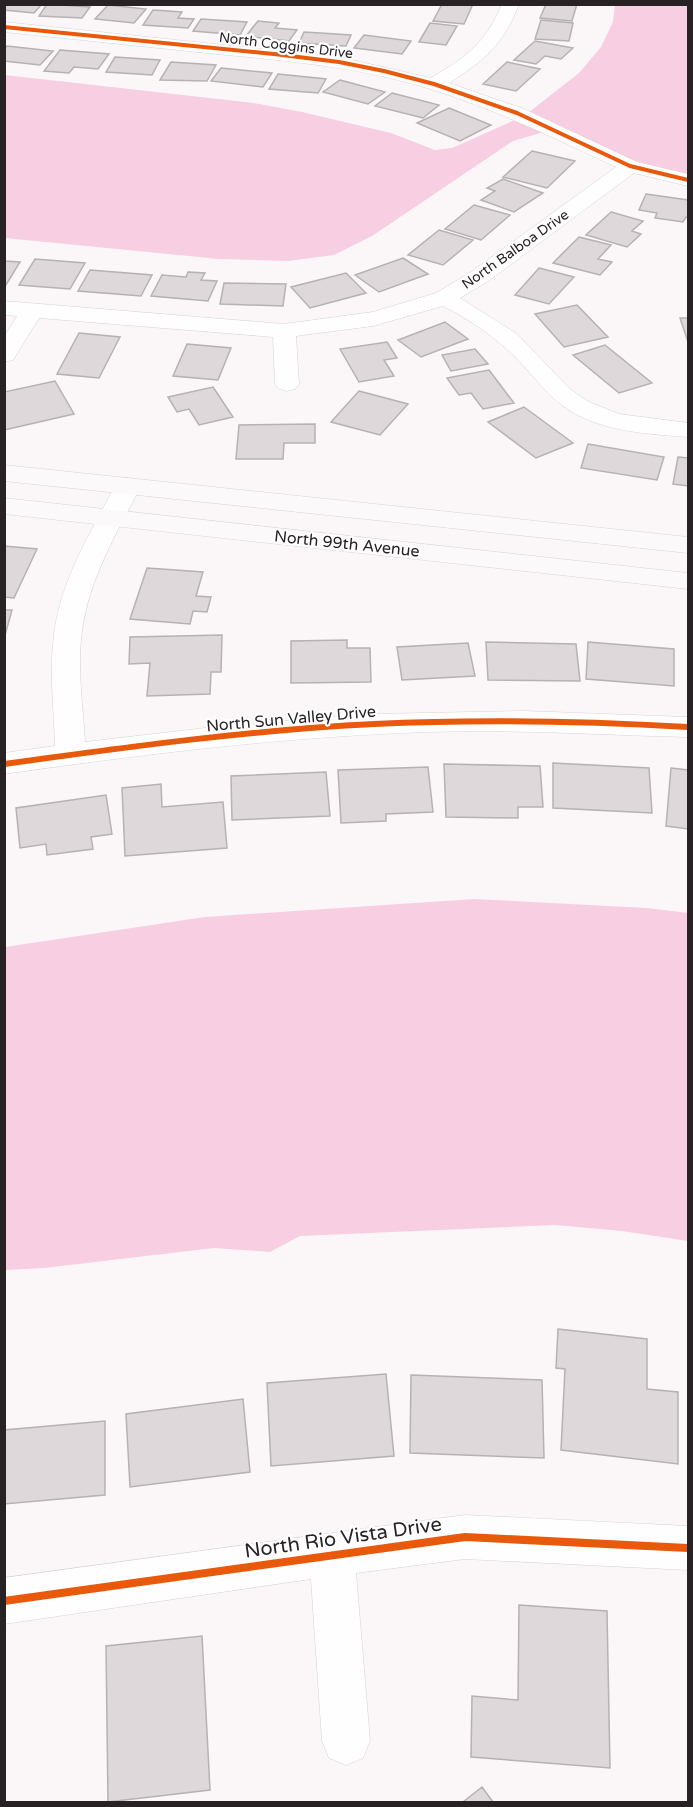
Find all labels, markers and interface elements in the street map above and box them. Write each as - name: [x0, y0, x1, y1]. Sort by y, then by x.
- street label: North Coggins Drive: [218, 29, 354, 62]
- street label: North Balboa Drive: [458, 206, 572, 293]
- street label: North 99th Avenue: [273, 526, 420, 562]
- street label: North Sun Valley Drive: [205, 702, 377, 736]
- street label: North Rio Vista Drive: [243, 1512, 443, 1564]

